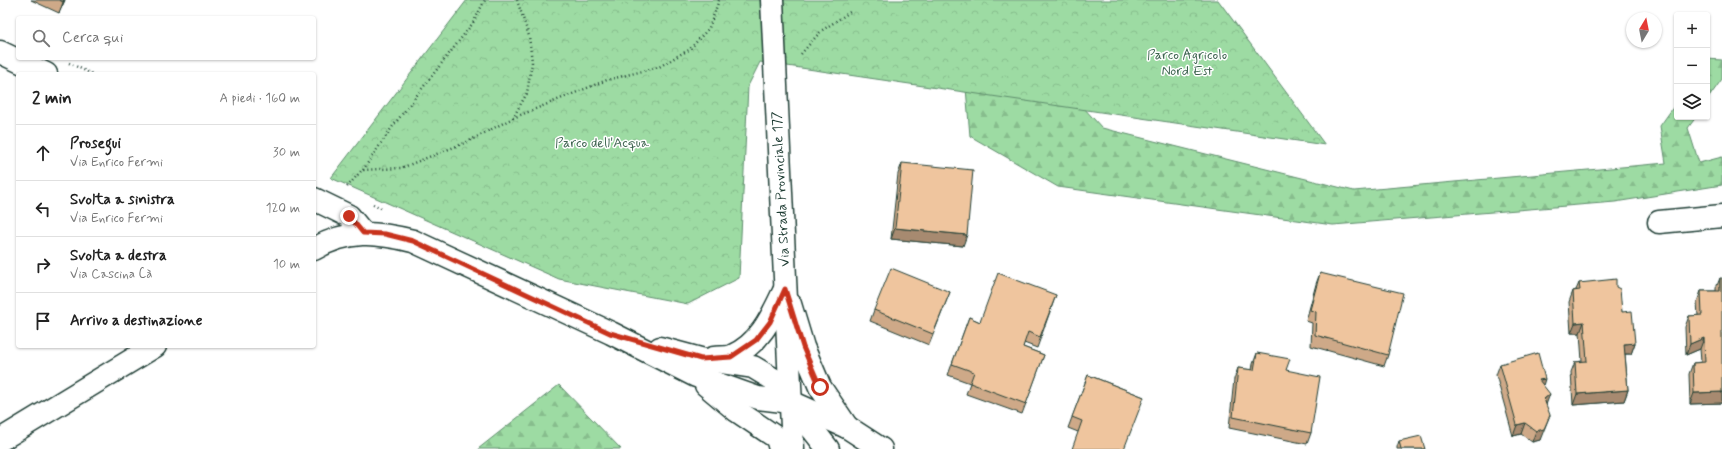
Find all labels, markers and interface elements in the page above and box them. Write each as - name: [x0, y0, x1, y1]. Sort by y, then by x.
- north arrow: [1626, 12, 1662, 48]
- map controls: [1674, 12, 1710, 120]
- button: +: [1674, 12, 1710, 48]
- search box: [16, 16, 316, 60]
- icon: search: [30, 27, 52, 49]
- text: Cerca qui: [62, 28, 123, 48]
- park label: Parco Agricolo Nord Est: [1147, 46, 1227, 80]
- button: −: [1674, 48, 1710, 84]
- button: layers: [1674, 84, 1710, 120]
- text: 2 min: [32, 87, 72, 109]
- text: A piedi · 160 m: [219, 90, 300, 107]
- street label: Via Strada Provinciale 177: [768, 111, 794, 267]
- text: Prosegui: [70, 134, 121, 154]
- park label: Parco dell'Acqua: [555, 134, 650, 152]
- icon: ahead: [32, 142, 54, 164]
- text: 30 m: [273, 144, 300, 161]
- text: Via Enrico Fermi: [70, 154, 163, 171]
- text: Svolta a sinistra: [70, 190, 175, 210]
- icon: left: [32, 198, 54, 220]
- text: 120 m: [266, 200, 300, 217]
- route end: [340, 207, 358, 225]
- text: Via Enrico Fermi: [70, 210, 163, 227]
- text: Svolta a destra: [70, 246, 167, 266]
- icon: right: [32, 254, 54, 276]
- text: 10 m: [273, 256, 300, 273]
- text: Via Cascina Cà: [70, 266, 152, 283]
- icon: arrive: [32, 310, 54, 332]
- text: Arrivo a destinazione: [70, 311, 203, 331]
- route start: [811, 378, 829, 396]

